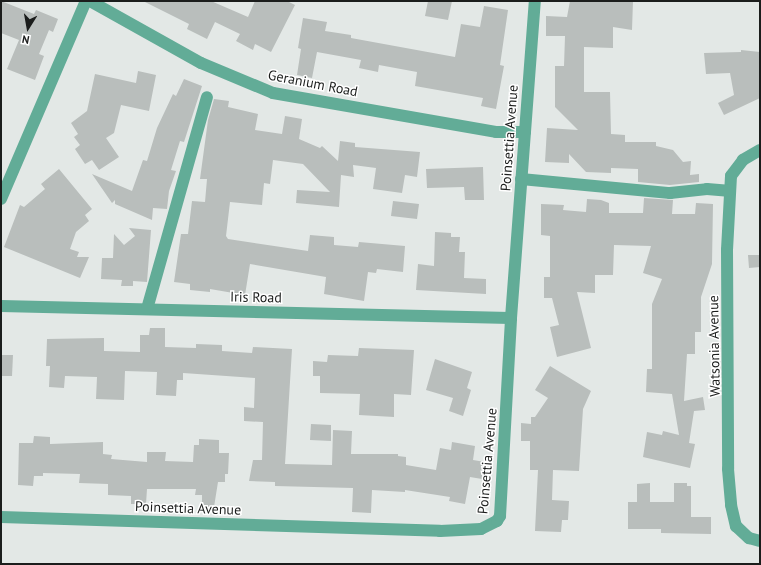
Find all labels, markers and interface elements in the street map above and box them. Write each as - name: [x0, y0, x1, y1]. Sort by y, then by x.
- north arrow: [8, 8, 48, 48]
- text: N: [21, 32, 31, 47]
- street label: Geranium Road: [267, 66, 359, 100]
- street label: Poinsettia Avenue: [497, 84, 521, 192]
- street label: Iris Road: [230, 288, 282, 306]
- street label: Watsonia Avenue: [705, 295, 723, 397]
- street label: Poinsettia Avenue: [474, 407, 500, 515]
- street label: Poinsettia Avenue: [134, 498, 242, 518]

